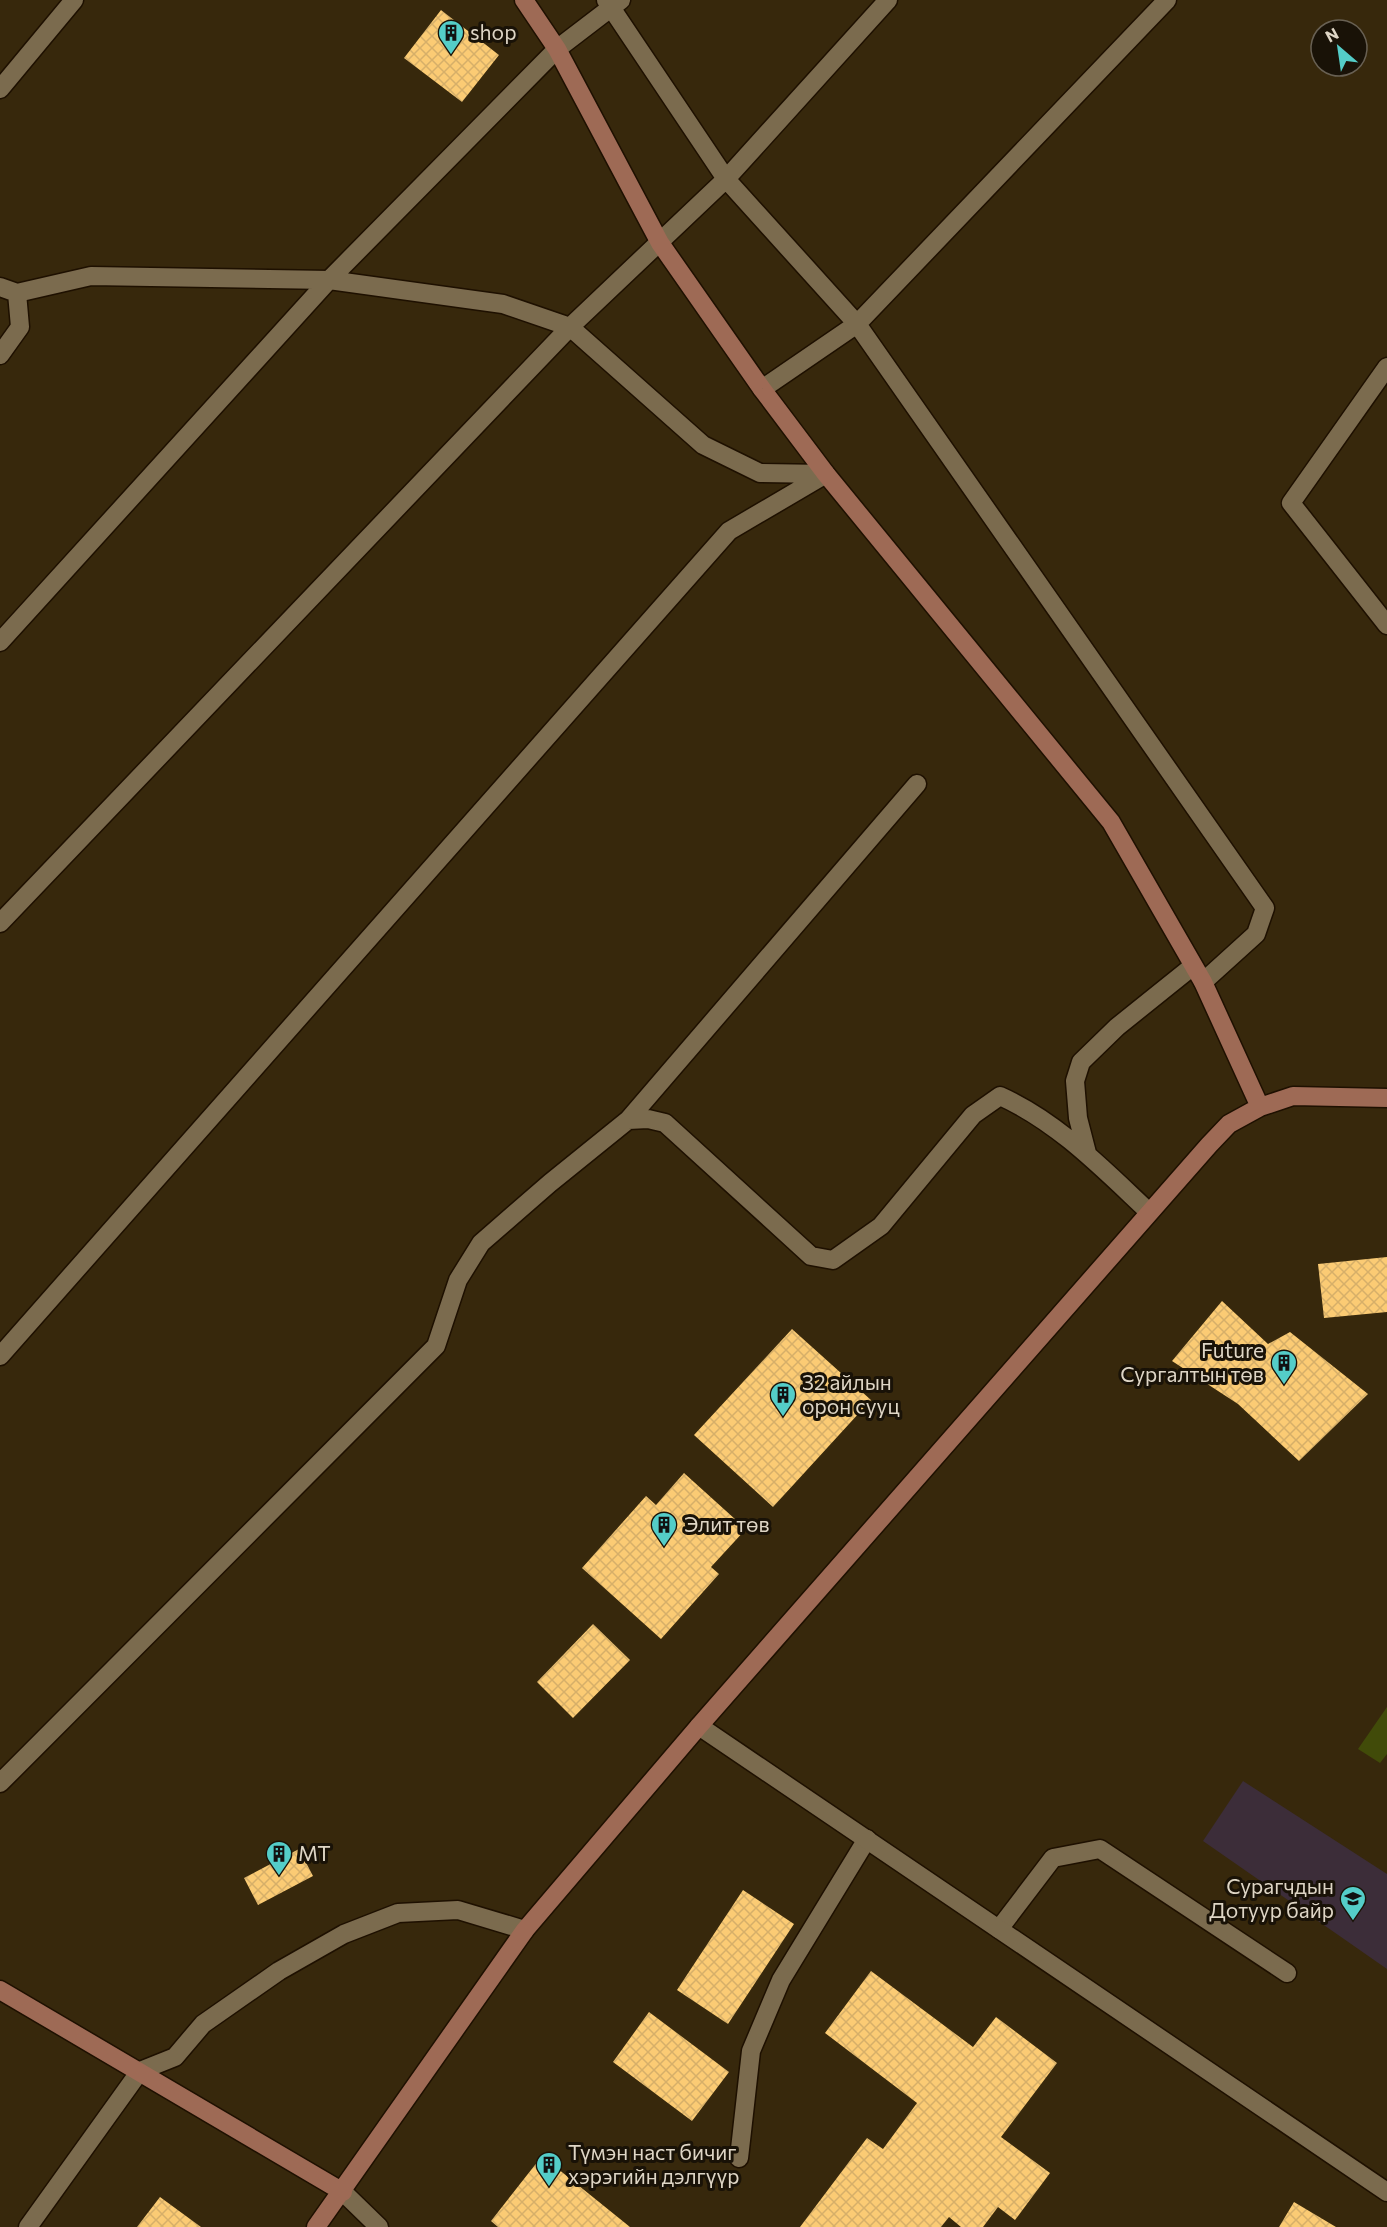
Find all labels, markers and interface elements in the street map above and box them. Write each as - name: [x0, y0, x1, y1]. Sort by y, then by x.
- building icon: shop: [436, 18, 466, 56]
- north arrow: [1309, 18, 1369, 78]
- place label: shop: [470, 19, 517, 44]
- text: N: [1322, 23, 1341, 46]
- place label: Future Сургалтын төв: [1120, 1337, 1264, 1386]
- building icon: Future Сургалтын төв: [1269, 1348, 1299, 1386]
- place label: 32 айлын орон сууц: [802, 1369, 900, 1418]
- building icon: 32 айлын орон сууц: [768, 1380, 798, 1418]
- building icon: Элит төв: [649, 1510, 679, 1548]
- place label: Элит төв: [684, 1511, 770, 1536]
- building icon: MT: [264, 1839, 294, 1877]
- place label: MT: [298, 1840, 331, 1865]
- place label: Сурагчдын Дотуур байр: [1209, 1873, 1334, 1922]
- school or university icon: Сурагчдын Дотуур байр: [1338, 1884, 1368, 1922]
- place label: Түмэн наст бичиг хэрэгийн дэлгүүр: [568, 2139, 740, 2188]
- building icon: Түмэн наст бичиг хэрэгийн дэлгүүр: [534, 2150, 564, 2188]

